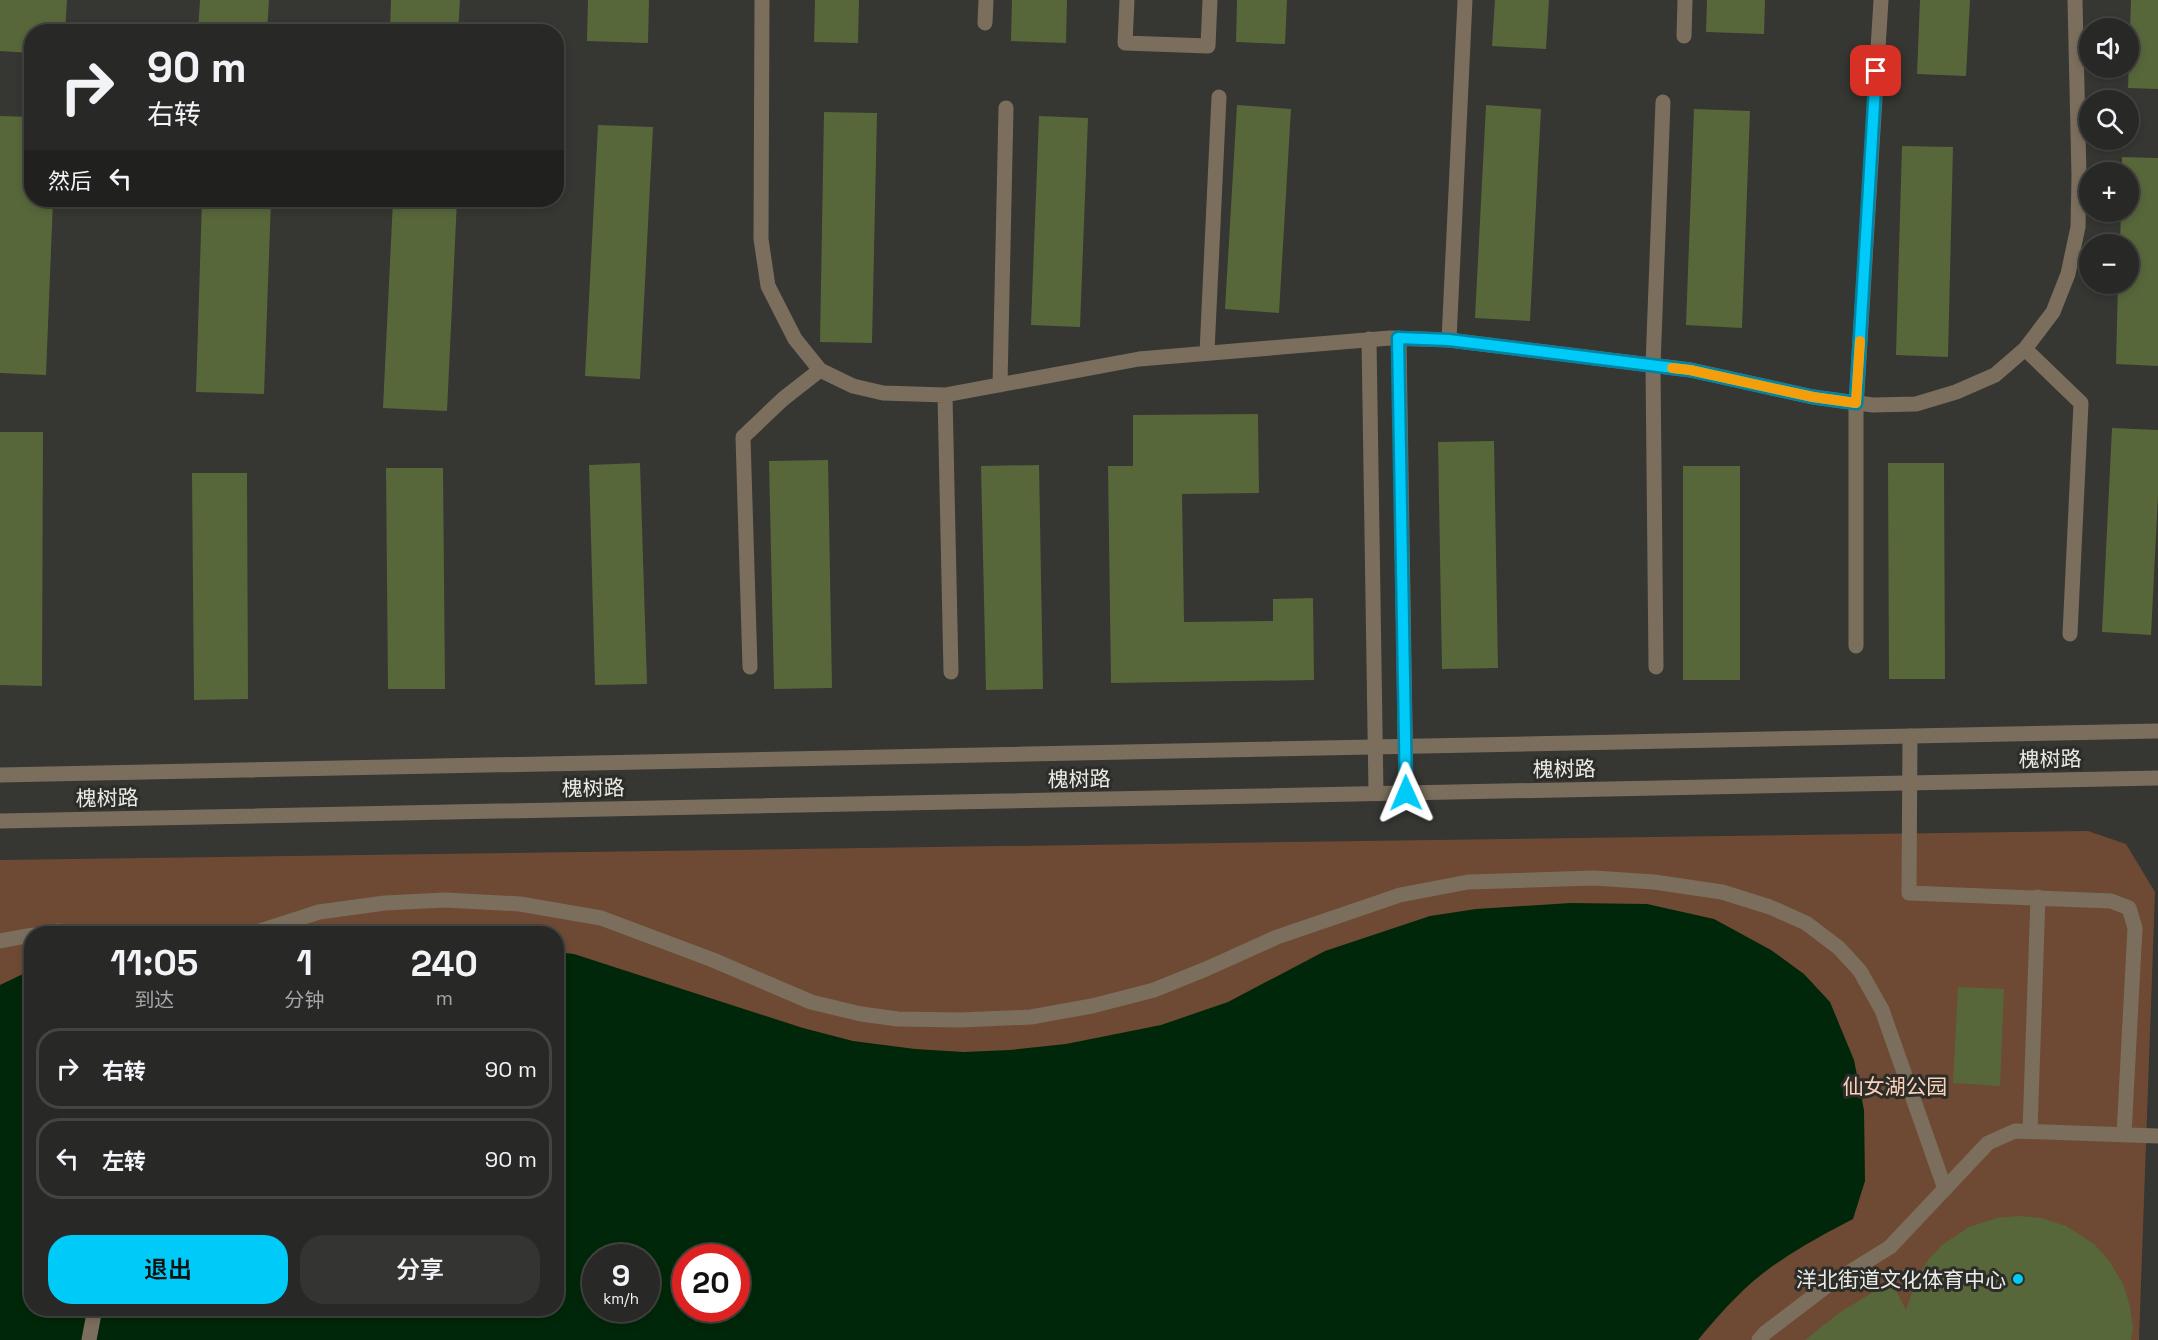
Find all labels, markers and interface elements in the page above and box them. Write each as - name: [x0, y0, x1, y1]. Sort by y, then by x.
- map controls: [2079, 18, 2139, 294]
- button: sound: [2079, 18, 2139, 78]
- text: 90 m: [147, 41, 247, 94]
- pin: [1850, 45, 1901, 96]
- icon: right: [48, 48, 126, 126]
- icon: arrive: [1859, 54, 1892, 87]
- button: search: [2079, 90, 2139, 150]
- text: 右转: [147, 97, 201, 132]
- icon: left: [104, 162, 137, 195]
- button: +: [2079, 162, 2139, 222]
- text: 然后: [48, 167, 92, 195]
- button: −: [2079, 234, 2139, 294]
- street label: 槐树路: [2018, 745, 2082, 773]
- street label: 槐树路: [1532, 755, 1596, 783]
- position arrow: [1374, 761, 1438, 825]
- street label: 槐树路: [1047, 765, 1111, 793]
- street label: 槐树路: [561, 774, 625, 802]
- street label: 槐树路: [75, 784, 139, 812]
- text: 11:05: [110, 940, 198, 986]
- text: 1: [296, 940, 313, 986]
- text: 240: [411, 941, 478, 987]
- text: m: [436, 985, 453, 1011]
- text: 到达: [134, 987, 174, 1013]
- text: 分钟: [285, 987, 325, 1013]
- icon: right: [51, 1052, 84, 1085]
- text: 90 m: [485, 1055, 537, 1083]
- text: 右转: [102, 1057, 146, 1085]
- park label: 仙女湖公园: [1843, 1073, 1948, 1100]
- icon: left: [51, 1142, 84, 1175]
- text: 90 m: [485, 1145, 537, 1173]
- text: 左转: [102, 1147, 146, 1175]
- button: 退出: [48, 1235, 288, 1304]
- button: 分享: [300, 1235, 540, 1304]
- speed limit sign: 20: [672, 1244, 750, 1322]
- text: 9: [612, 1256, 630, 1295]
- place label: 洋北街道文化体育中心: [1796, 1266, 2006, 1293]
- marker: 洋北街道文化体育中心: [2011, 1272, 2025, 1286]
- text: km/h: [603, 1289, 639, 1308]

